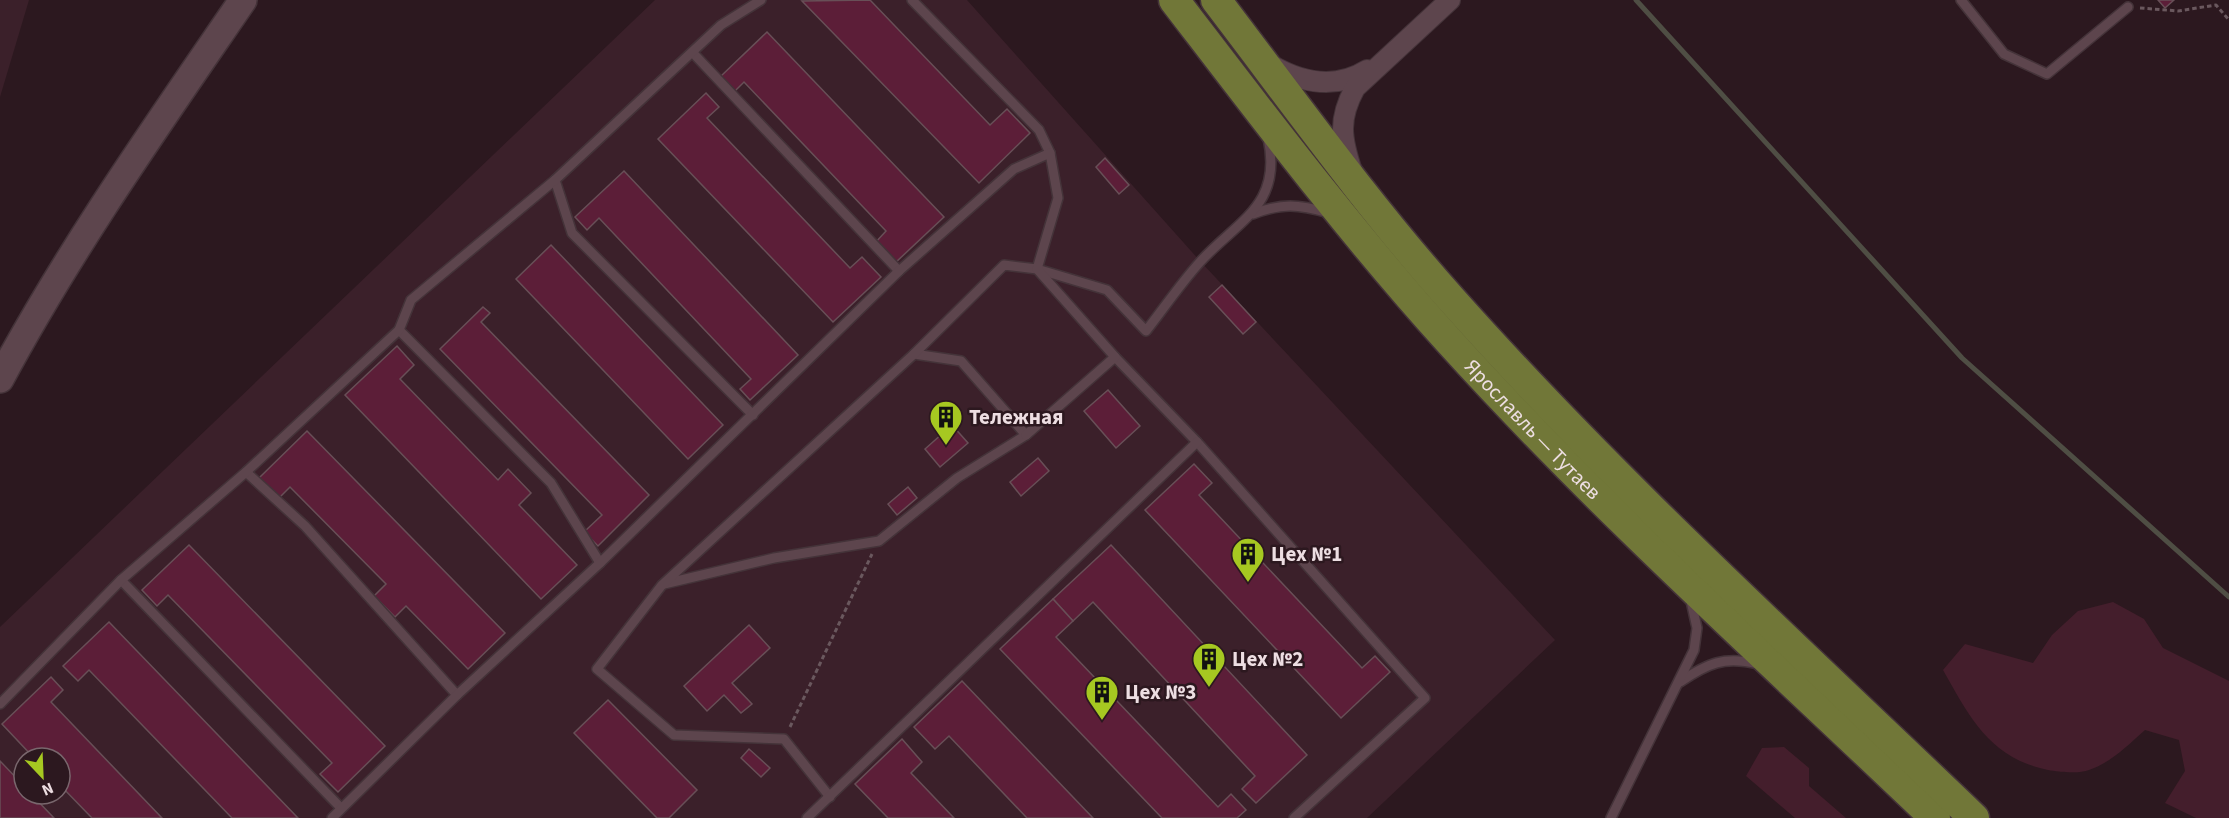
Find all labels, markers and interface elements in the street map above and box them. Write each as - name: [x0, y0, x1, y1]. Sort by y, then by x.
- street label: Ярославль — Тутаев: [1458, 352, 1608, 506]
- building icon: Тележная: [928, 399, 964, 446]
- place label: Тележная: [969, 402, 1063, 432]
- building icon: Цех №1: [1230, 536, 1266, 583]
- place label: Цех №1: [1271, 539, 1342, 569]
- building icon: Цех №2: [1191, 641, 1227, 688]
- place label: Цех №2: [1232, 644, 1303, 674]
- building icon: Цех №3: [1084, 674, 1120, 721]
- place label: Цех №3: [1125, 677, 1196, 707]
- north arrow: [12, 746, 72, 806]
- text: N: [38, 777, 57, 801]

